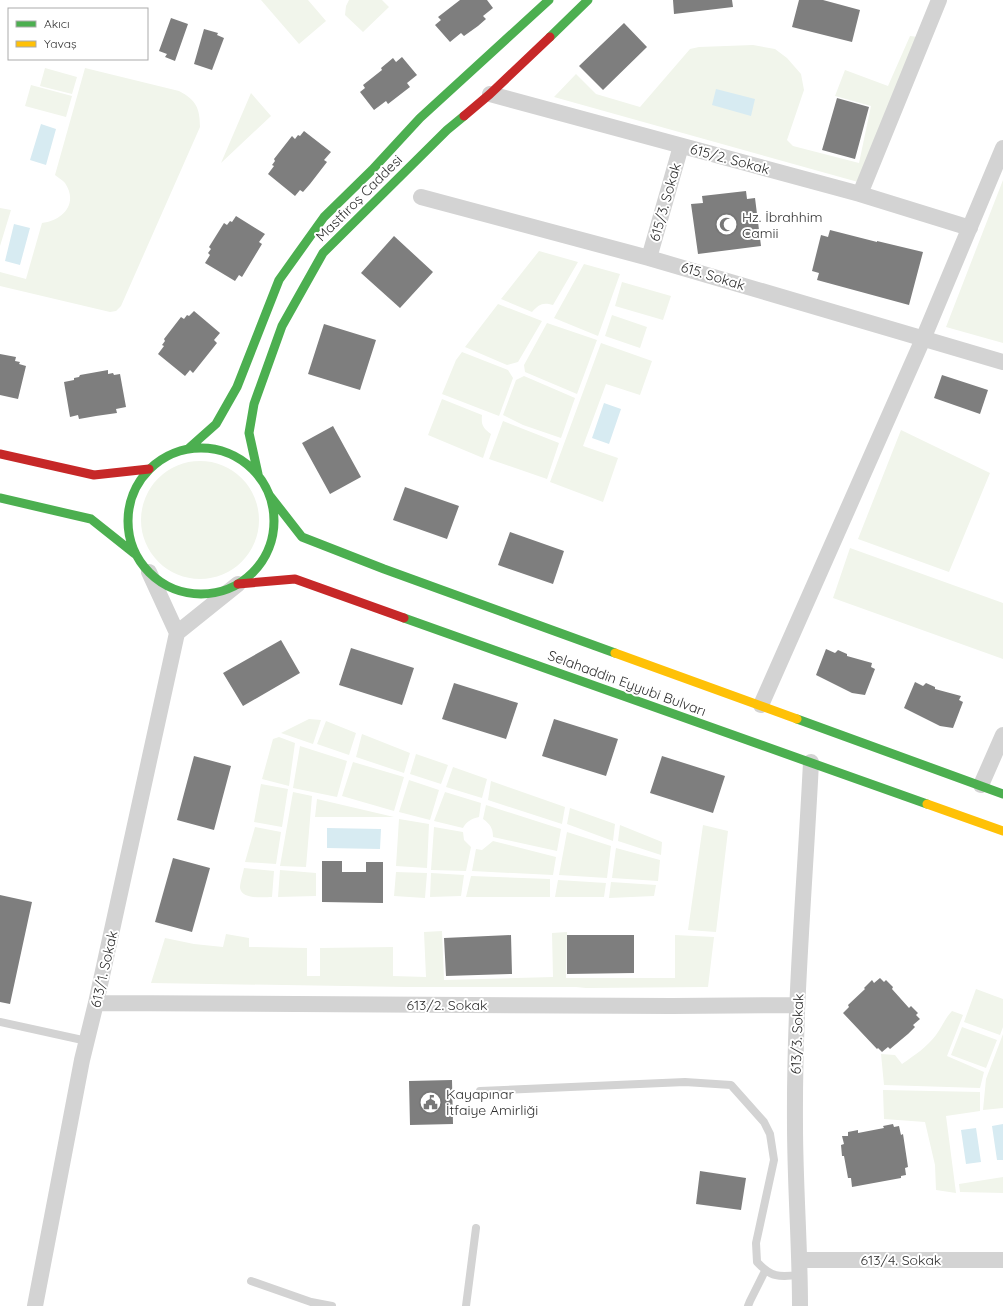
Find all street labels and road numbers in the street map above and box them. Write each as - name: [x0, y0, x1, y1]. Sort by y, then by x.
- street label: 615/2. Sokak: [688, 140, 772, 178]
- street label: Mastfıroş Caddesi: [312, 151, 406, 245]
- street label: 615/3. Sokak: [645, 161, 685, 243]
- street label: 615. Sokak: [679, 258, 747, 294]
- street label: Selahaddin Eyyubi Bulvarı: [545, 646, 709, 720]
- street label: 613/1. Sokak: [86, 929, 122, 1009]
- street label: 613/3. Sokak: [787, 993, 807, 1075]
- street label: 613/2. Sokak: [406, 996, 488, 1014]
- street label: 613/4. Sokak: [861, 1251, 941, 1269]

